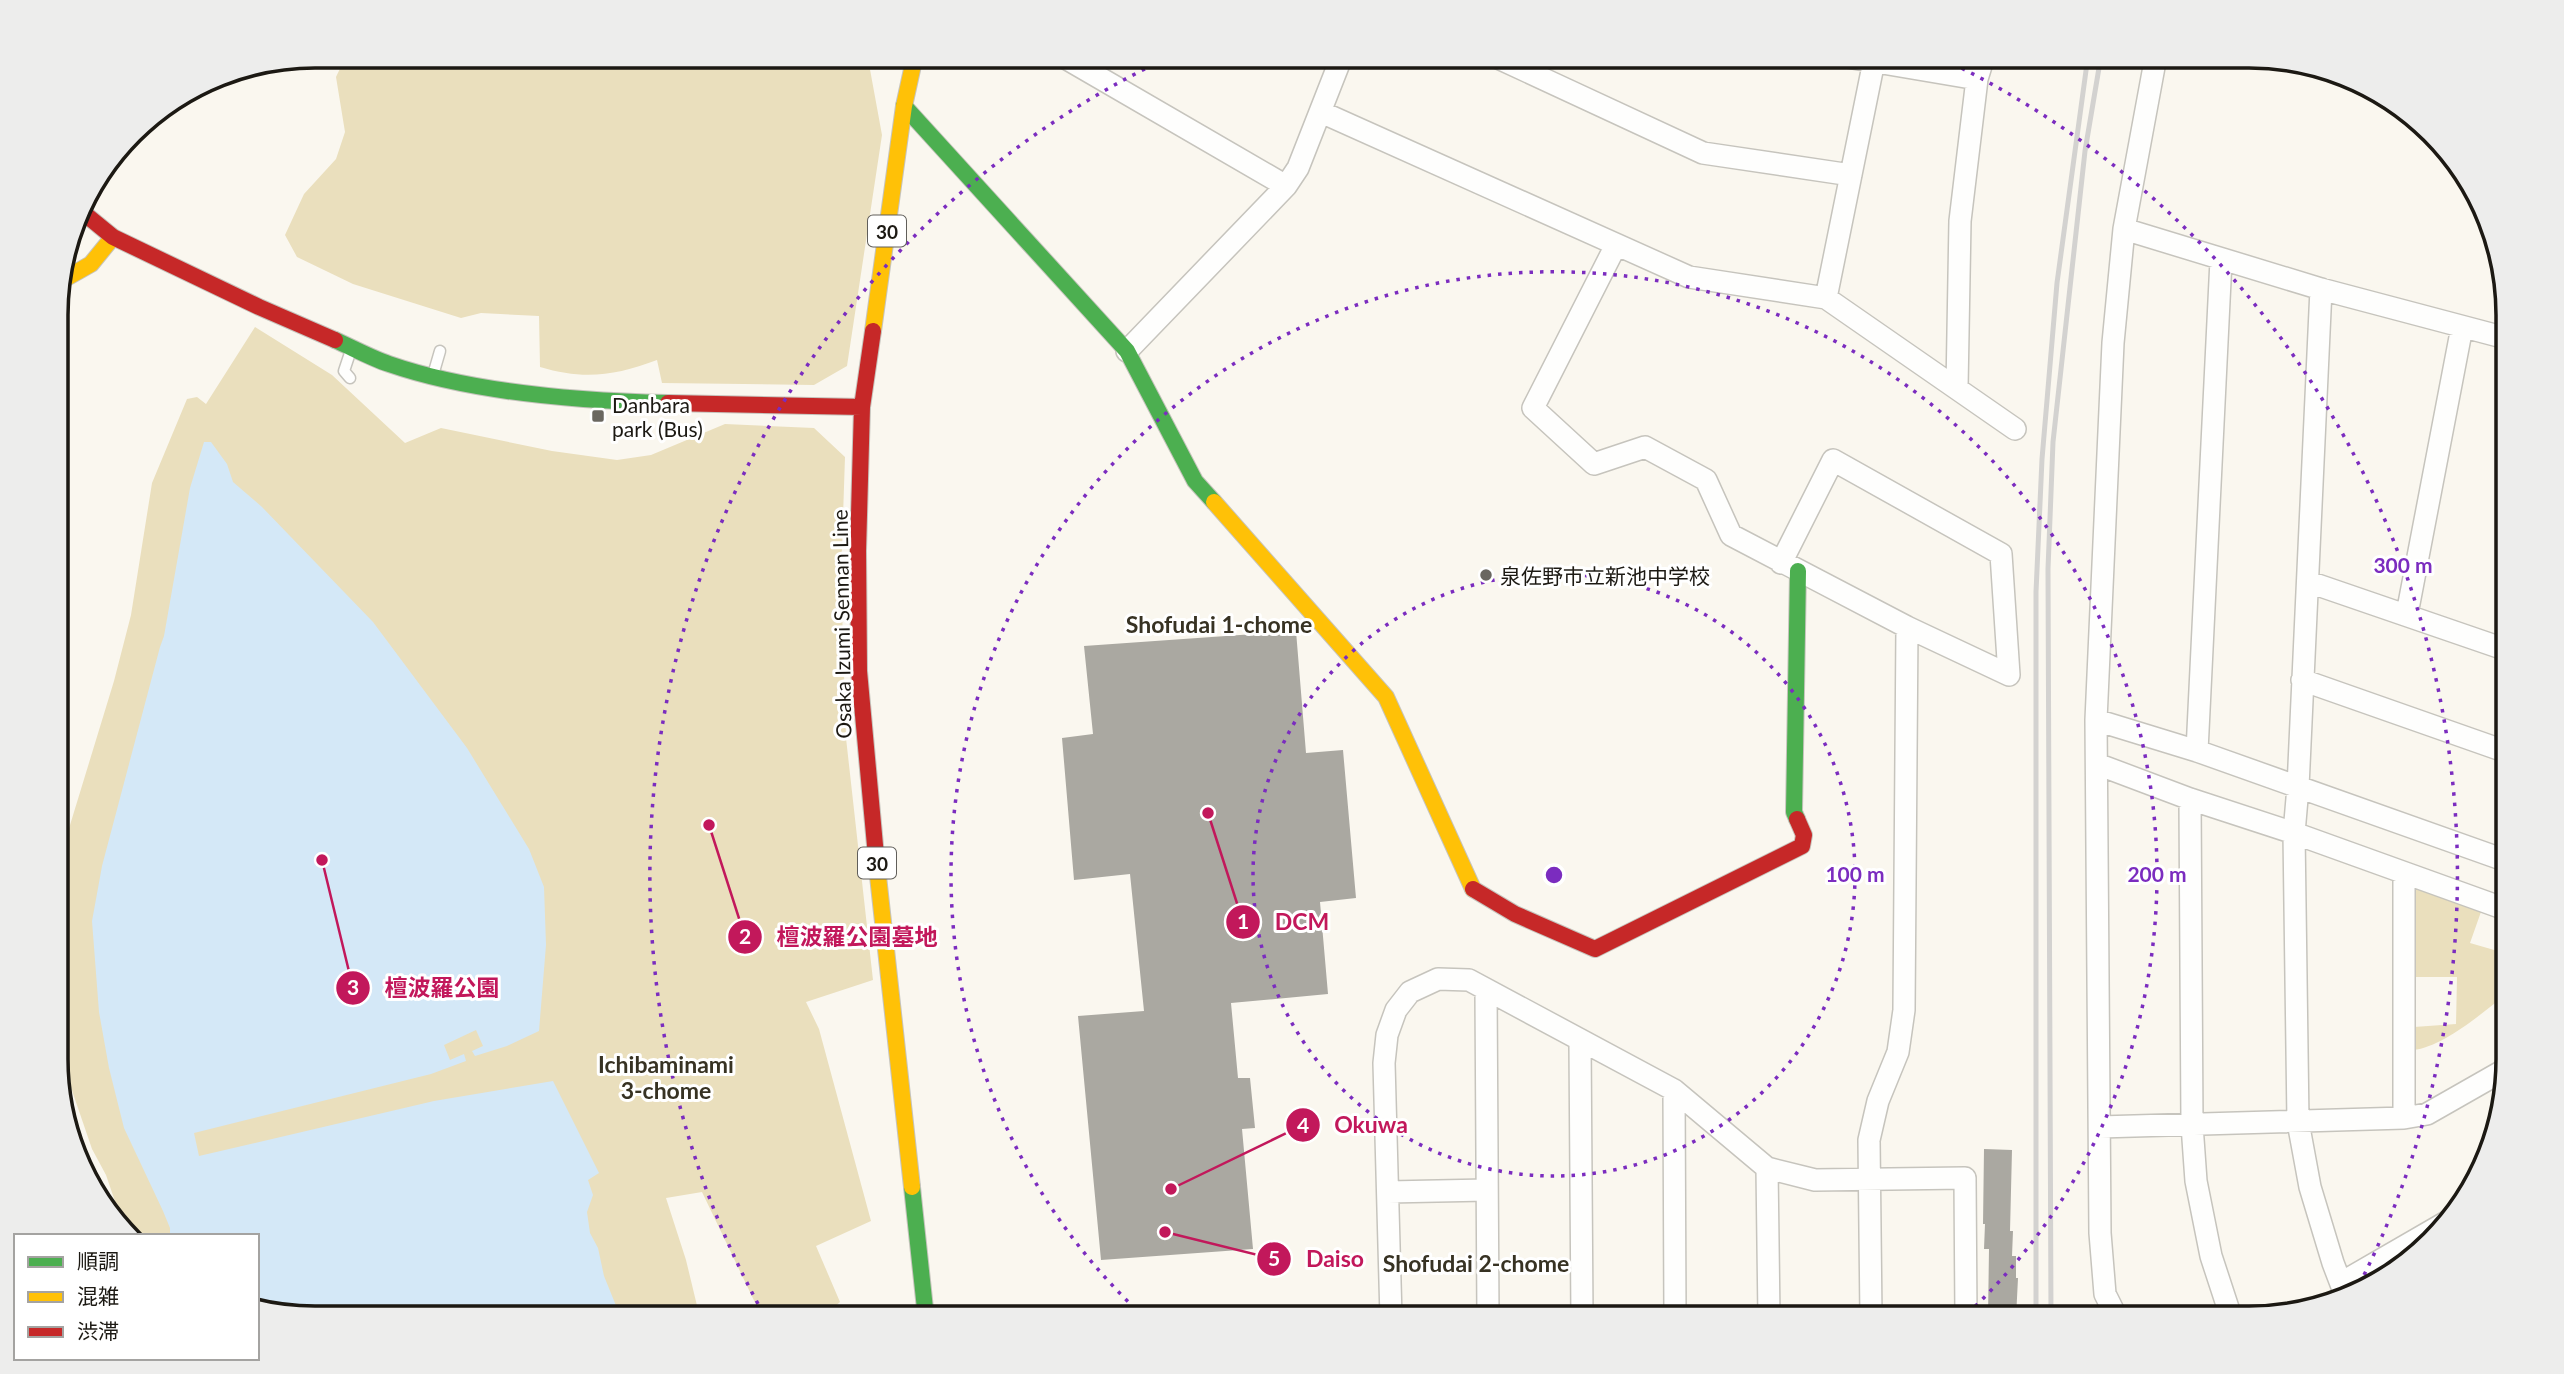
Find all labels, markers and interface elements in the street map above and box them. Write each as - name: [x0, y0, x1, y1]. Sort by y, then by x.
- road number: 30: [868, 216, 906, 246]
- place label: Danbara park (Bus): [612, 392, 703, 441]
- marker: Danbara park (Bus): [590, 408, 606, 424]
- street label: Osaka Izumi Sennan Line: [827, 509, 855, 739]
- text: 300 m: [2373, 552, 2433, 577]
- place label: 泉佐野市立新池中学校: [1500, 563, 1710, 588]
- marker: 泉佐野市立新池中学校: [1478, 567, 1494, 583]
- district label: Shofudai 1-chome: [1126, 610, 1312, 638]
- road number: 30: [858, 848, 896, 878]
- text: 100 m: [1825, 861, 1885, 886]
- text: 200 m: [2127, 861, 2187, 886]
- centre of rings: [1542, 863, 1566, 887]
- callout: DCM: [1226, 900, 1343, 944]
- text: DCM: [1275, 907, 1329, 935]
- text: 1: [1237, 908, 1249, 933]
- callout: 檀波羅公園墓地: [728, 915, 952, 959]
- text: 檀波羅公園墓地: [777, 922, 938, 950]
- text: 2: [739, 923, 751, 948]
- callout: 檀波羅公園: [336, 966, 514, 1010]
- text: 檀波羅公園: [385, 973, 500, 1001]
- text: 3: [347, 974, 359, 999]
- district label: Ichibaminami 3-chome: [598, 1050, 734, 1104]
- callout: Okuwa: [1285, 1103, 1422, 1147]
- text: Okuwa: [1334, 1110, 1408, 1138]
- text: 4: [1297, 1112, 1309, 1137]
- legend: [14, 1234, 259, 1360]
- callout: Daiso: [1257, 1237, 1378, 1281]
- text: Daiso: [1306, 1244, 1364, 1272]
- text: 5: [1268, 1245, 1280, 1270]
- text: 順調: [77, 1248, 119, 1273]
- district label: Shofudai 2-chome: [1383, 1249, 1569, 1277]
- text: 混雑: [77, 1283, 119, 1308]
- text: 渋滞: [77, 1318, 119, 1343]

